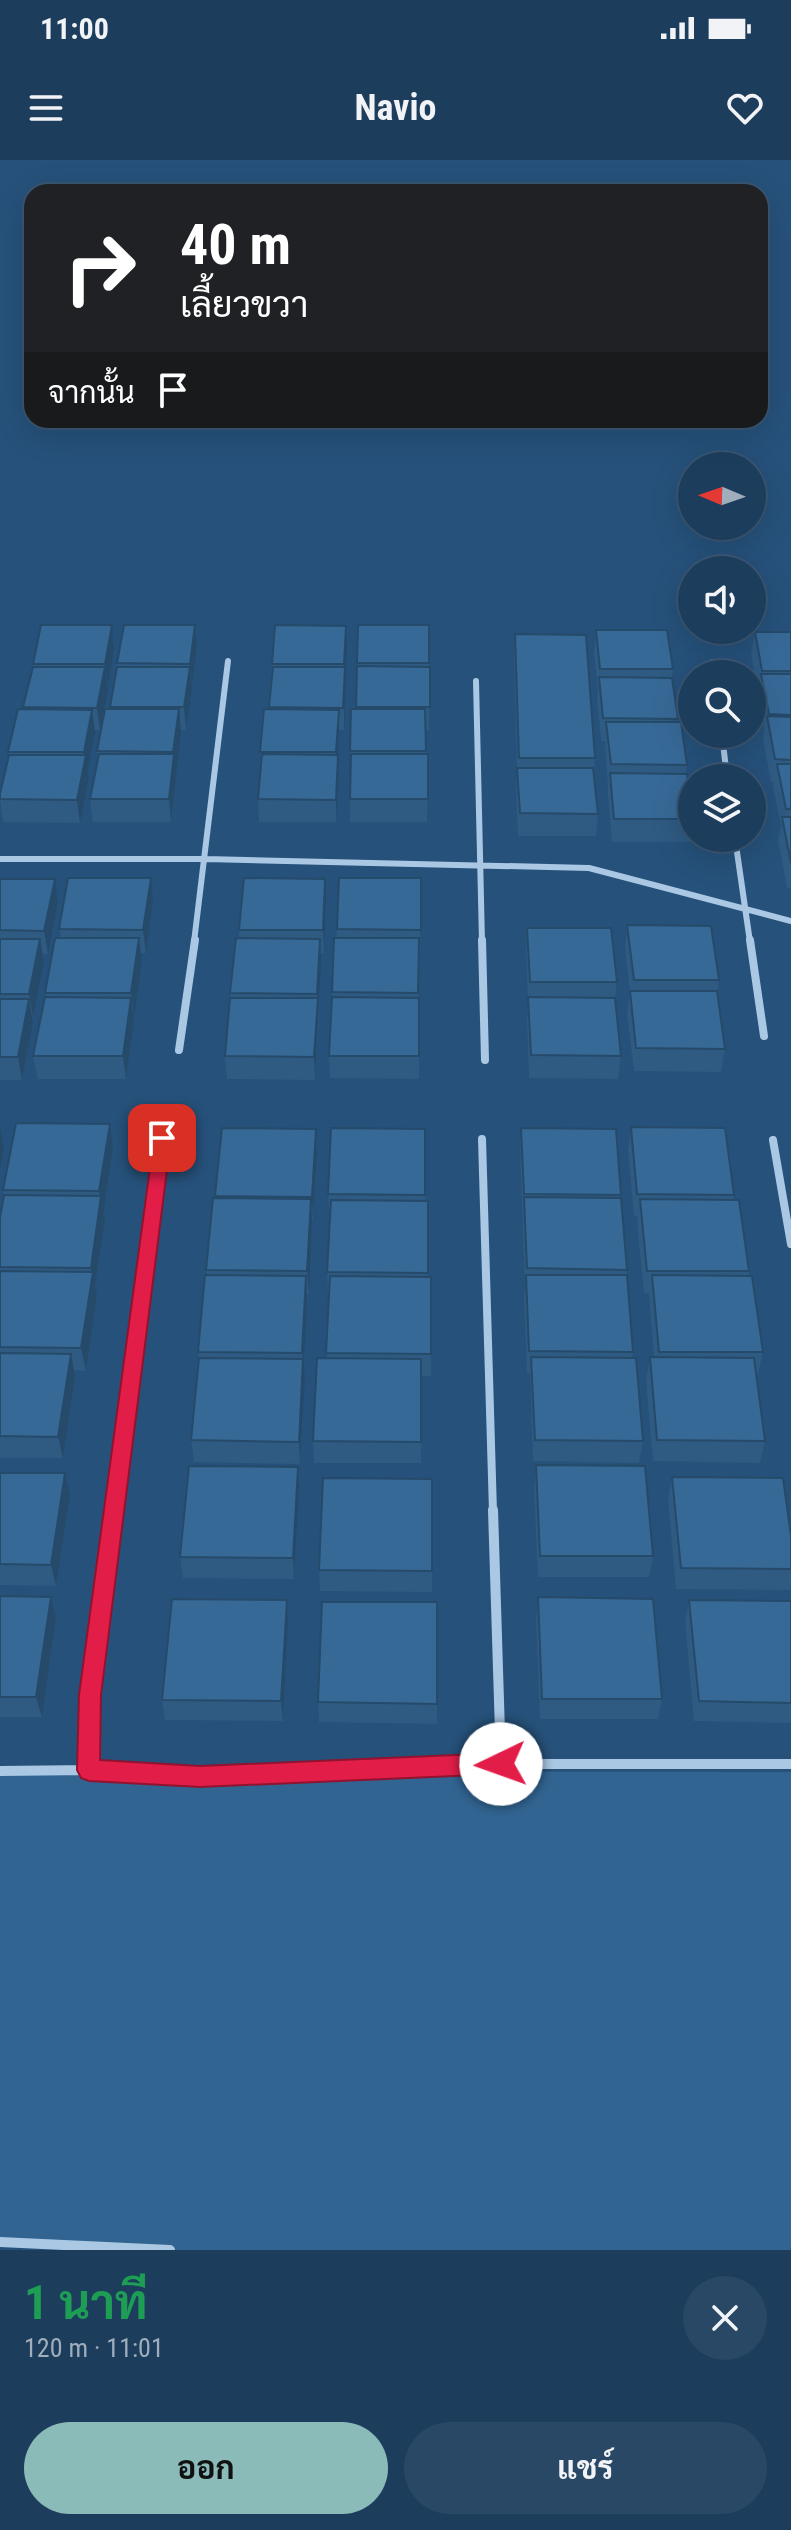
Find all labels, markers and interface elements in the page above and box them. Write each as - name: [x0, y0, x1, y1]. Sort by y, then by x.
- text: 11:00: [40, 11, 109, 46]
- icon: menu: [24, 86, 68, 130]
- icon: heart: [723, 86, 767, 130]
- text: Navio: [355, 87, 436, 129]
- text: 40 m: [180, 212, 291, 278]
- icon: right: [48, 216, 152, 320]
- text: เลี้ยวขวา: [180, 284, 308, 326]
- icon: arrive: [151, 368, 195, 412]
- text: จากนั้น: [48, 375, 135, 410]
- north arrow: [678, 452, 766, 540]
- map controls: [678, 452, 766, 852]
- button: sound: [678, 556, 766, 644]
- button: search: [678, 660, 766, 748]
- button: layers: [678, 764, 766, 852]
- pin: [128, 1104, 196, 1172]
- icon: arrive: [140, 1116, 184, 1160]
- position arrow: [459, 1722, 543, 1806]
- text: 1 นาที: [24, 2274, 148, 2331]
- button: close: [683, 2276, 767, 2360]
- text: 120 m · 11:01: [24, 2333, 164, 2363]
- button: ออก: [24, 2422, 388, 2514]
- button: แชร์: [404, 2422, 767, 2514]

